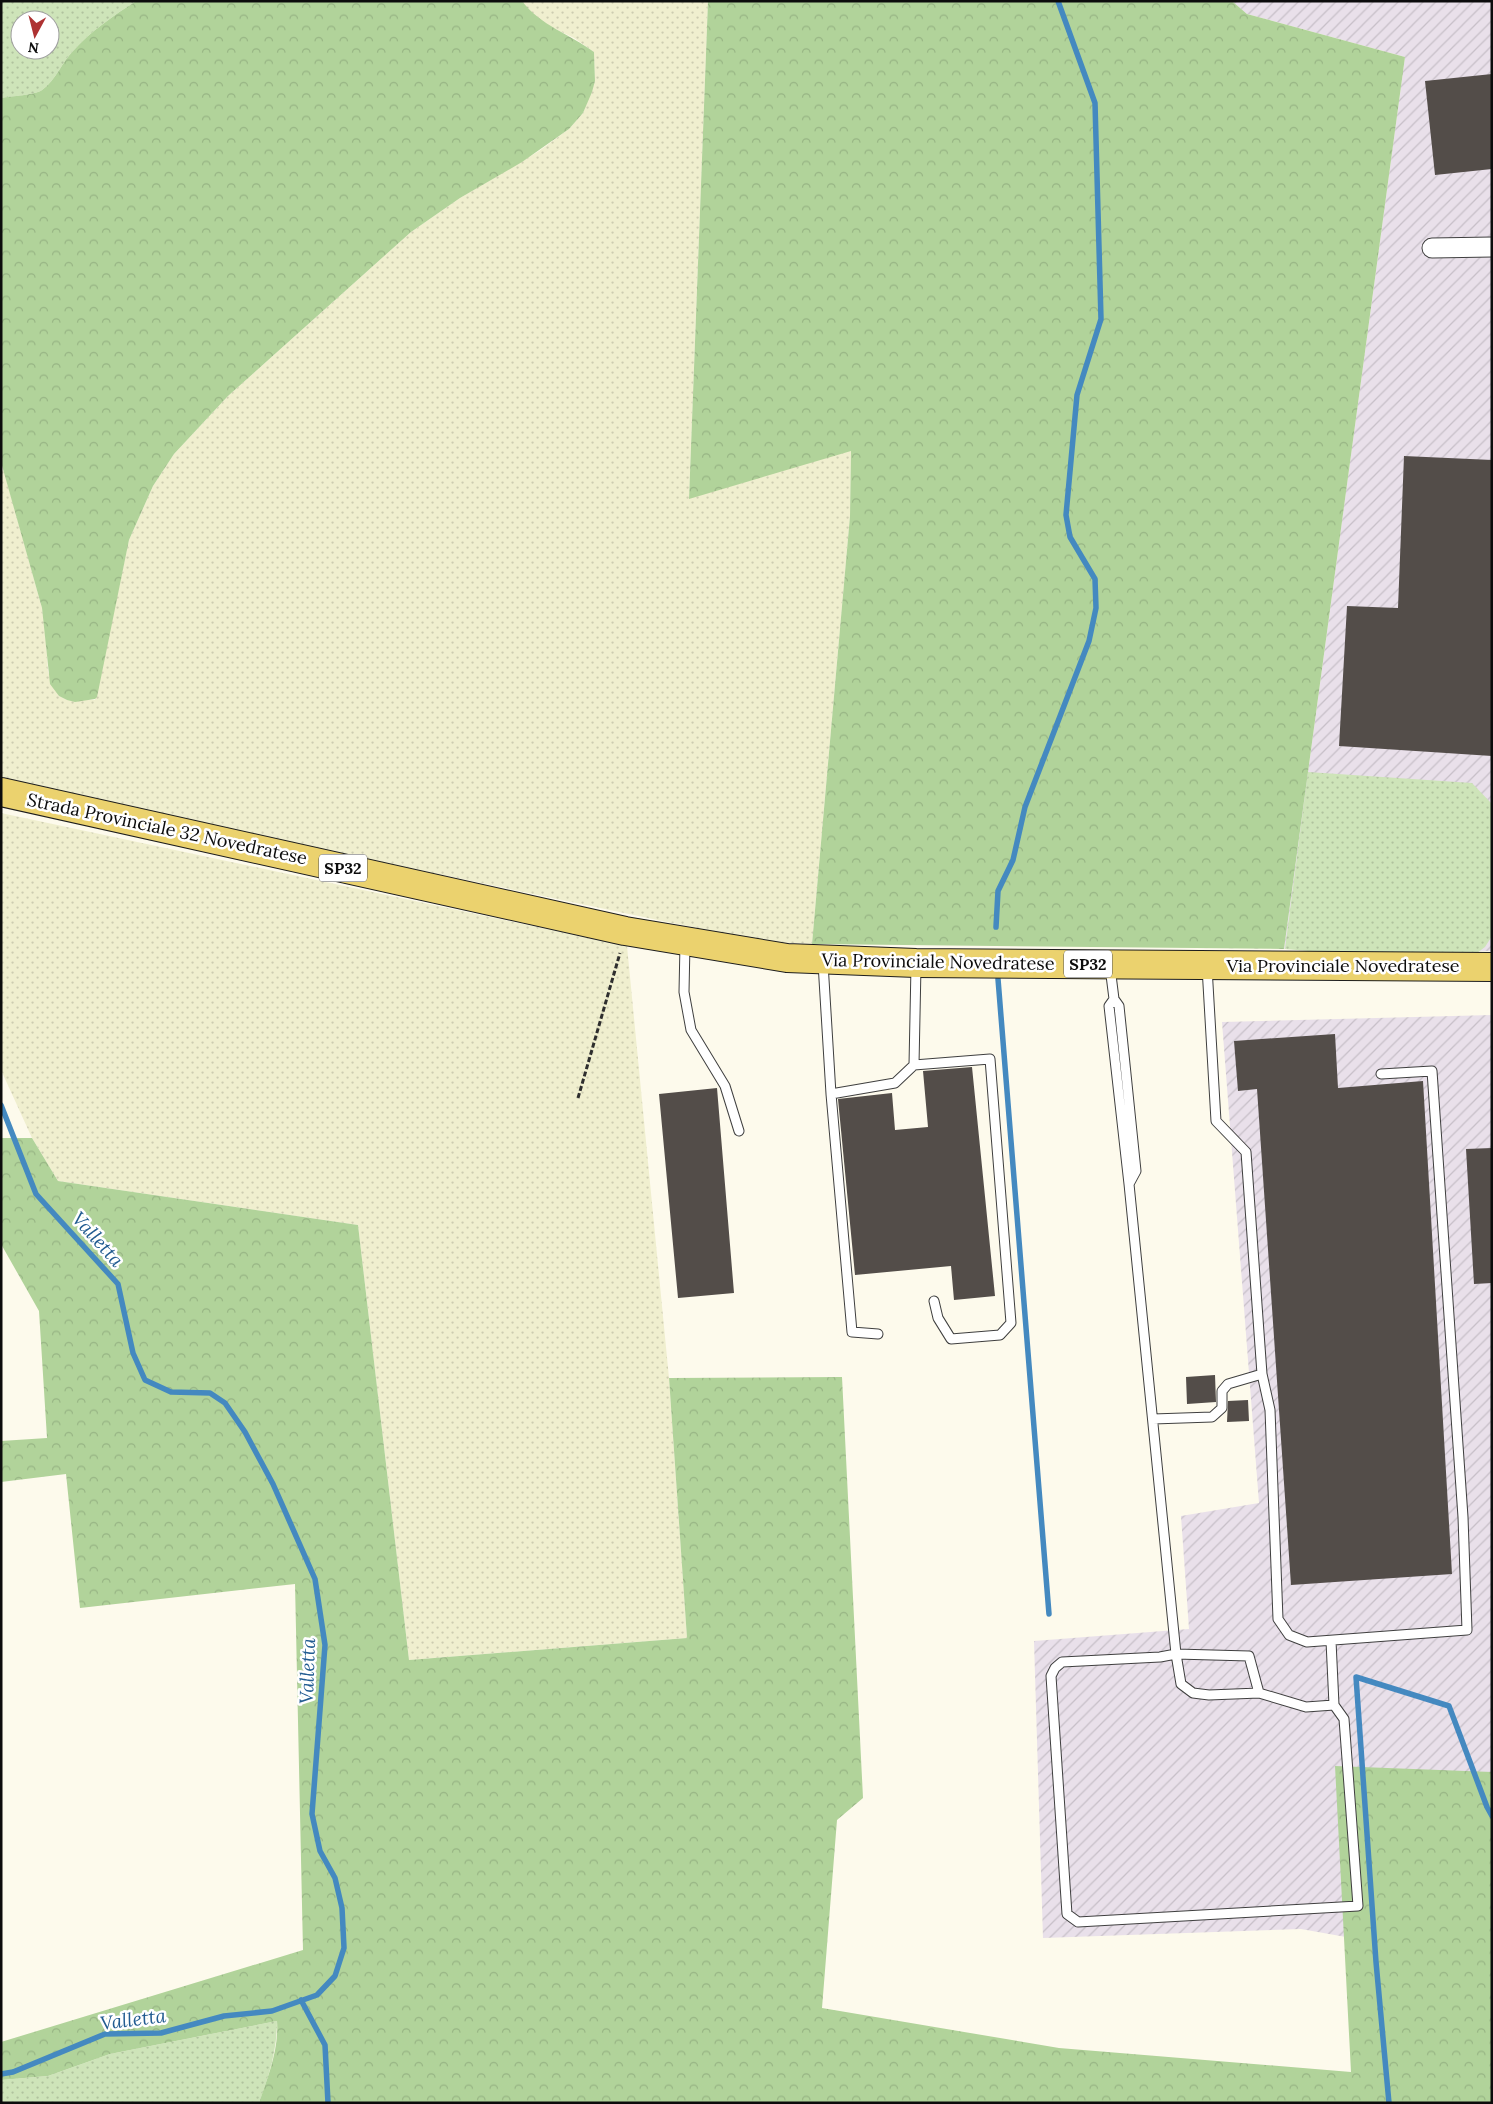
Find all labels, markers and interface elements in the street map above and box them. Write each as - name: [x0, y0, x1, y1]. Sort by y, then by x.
- north arrow: [10, 10, 60, 60]
- text: N: [27, 38, 40, 57]
- street label: Strada Provinciale 32 Novedratese: [25, 788, 309, 870]
- road number: SP32: [319, 854, 367, 881]
- street label: Via Provinciale Novedratese: [820, 948, 1055, 975]
- road number: SP32: [1064, 951, 1112, 978]
- street label: Via Provinciale Novedratese: [1225, 954, 1460, 977]
- water label: Valletta: [67, 1207, 129, 1272]
- water label: Valletta: [294, 1637, 320, 1704]
- water label: Valletta: [99, 2003, 168, 2035]

